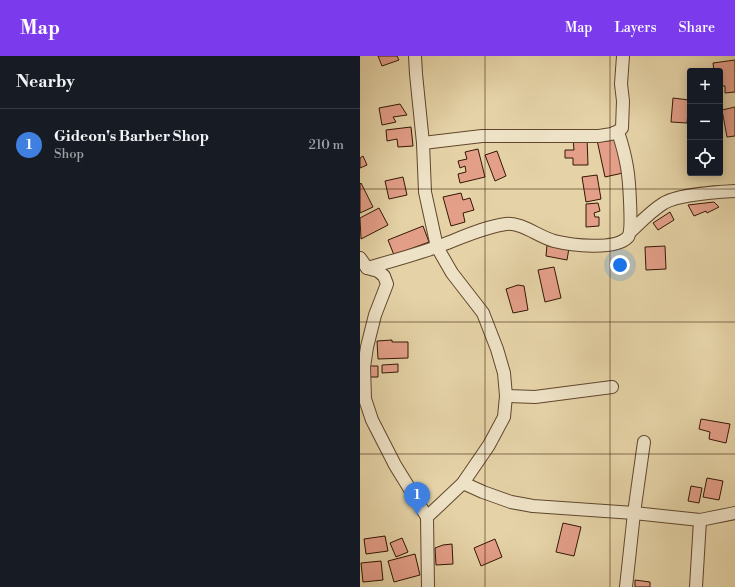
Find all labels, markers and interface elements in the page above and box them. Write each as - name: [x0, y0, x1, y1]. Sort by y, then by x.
- text: Map: [20, 16, 60, 40]
- text: Map: [565, 19, 592, 37]
- text: Layers: [614, 19, 657, 37]
- text: Share: [679, 19, 715, 37]
- map controls: [687, 68, 723, 176]
- button: +: [687, 68, 723, 104]
- text: Nearby: [16, 71, 75, 93]
- button: −: [687, 104, 723, 140]
- text: Gideon's Barber Shop: [54, 127, 209, 146]
- text: 1: [26, 137, 32, 153]
- text: 210 m: [309, 137, 344, 153]
- button: locate: [687, 140, 723, 176]
- text: Shop: [54, 146, 84, 162]
- your location: [610, 255, 630, 275]
- pin: 1: [404, 482, 430, 515]

